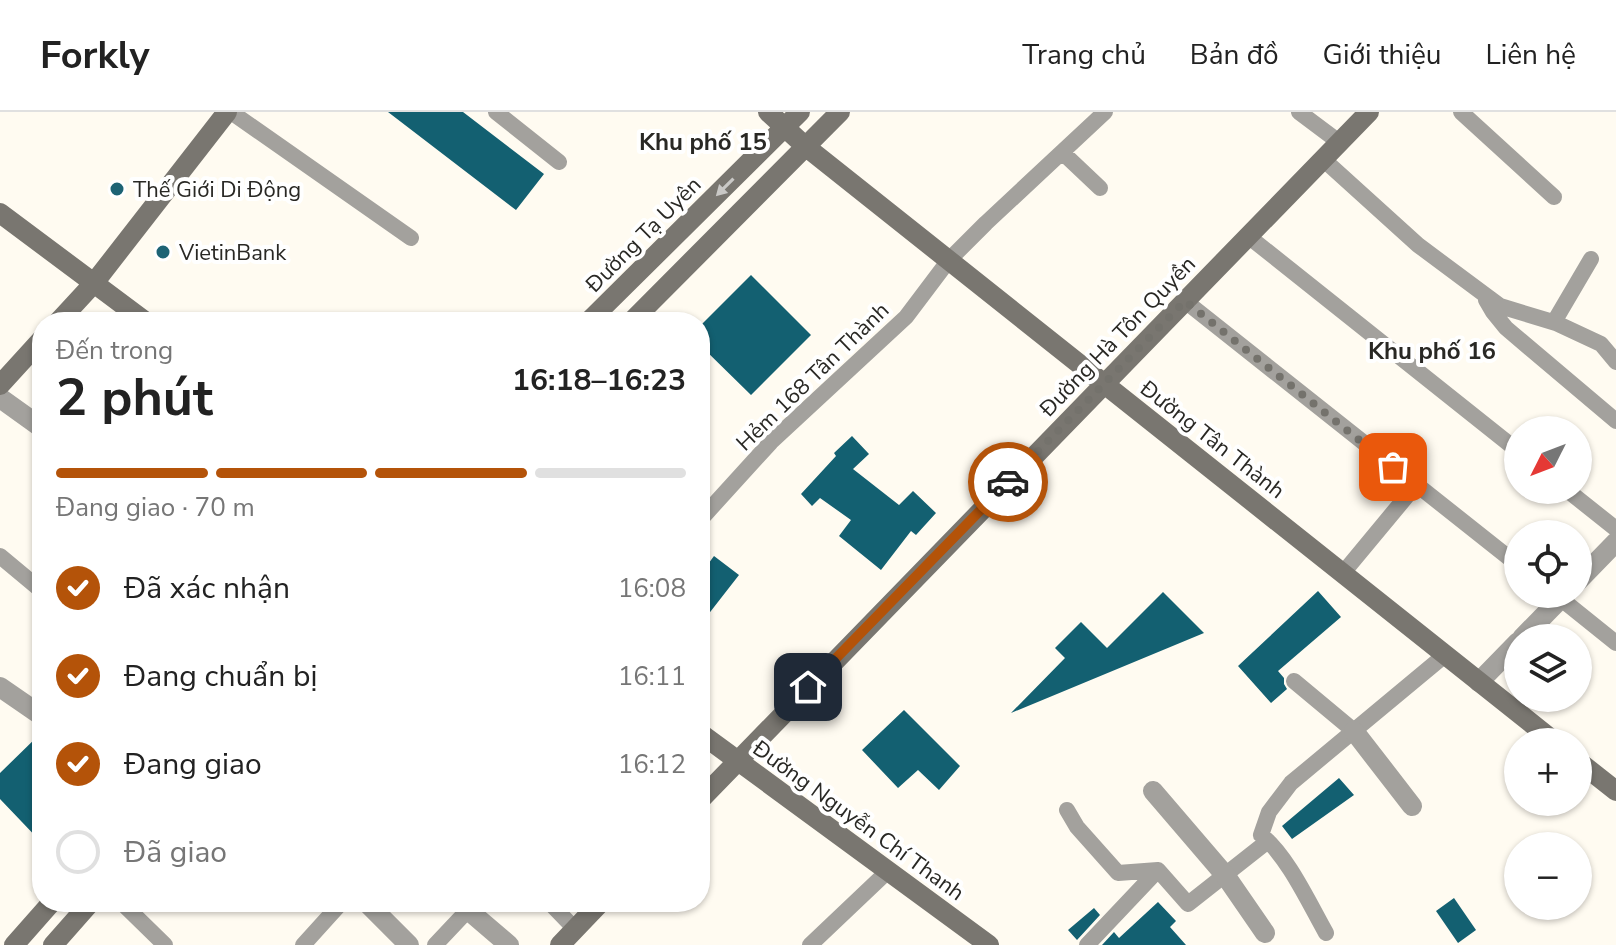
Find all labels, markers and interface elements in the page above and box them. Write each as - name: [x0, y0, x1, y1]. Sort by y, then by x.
- text: Forkly: [40, 30, 149, 81]
- text: Trang chủ: [1022, 36, 1146, 74]
- text: Bản đồ: [1190, 36, 1279, 74]
- text: Giới thiệu: [1323, 36, 1442, 74]
- text: Liên hệ: [1486, 36, 1576, 74]
- district label: Khu phố 15: [639, 126, 767, 158]
- street label: Đường Tạ Uyên: [579, 170, 708, 300]
- place label: Thế Giới Di Động: [133, 175, 301, 205]
- one-way arrow: [716, 177, 735, 195]
- marker: Thế Giới Di Động: [108, 180, 126, 198]
- place label: VietinBank: [178, 238, 287, 268]
- marker: VietinBank: [154, 243, 172, 261]
- street label: Đường Hà Tôn Quyền: [1032, 250, 1202, 424]
- street label: Hẻm 168 Tân Thành: [730, 296, 896, 458]
- text: Đến trong: [56, 333, 173, 368]
- district label: Khu phố 16: [1368, 335, 1496, 367]
- text: 16:18–16:23: [512, 360, 686, 401]
- text: 2 phút: [56, 362, 213, 433]
- street label: Đường Tân Thành: [1133, 373, 1291, 506]
- north arrow: [1504, 416, 1592, 504]
- map controls: [1504, 416, 1592, 920]
- pin: [1359, 433, 1427, 501]
- courier: [968, 442, 1048, 522]
- icon: bag: [1371, 445, 1415, 489]
- icon: car: [986, 460, 1030, 504]
- text: Đang giao · 70 m: [56, 490, 255, 525]
- button: locate: [1504, 520, 1592, 608]
- icon: check: [56, 566, 100, 610]
- text: Đã xác nhận: [124, 568, 290, 609]
- text: 16:08: [618, 571, 686, 606]
- button: layers: [1504, 624, 1592, 712]
- pin: [774, 653, 842, 721]
- icon: check: [56, 654, 100, 698]
- text: Đang chuẩn bị: [124, 656, 317, 697]
- text: 16:11: [618, 659, 686, 694]
- icon: home: [786, 665, 830, 709]
- button: +: [1504, 728, 1592, 816]
- street label: Đường Nguyễn Chí Thanh: [746, 733, 970, 908]
- icon: check: [56, 742, 100, 786]
- text: Đang giao: [124, 744, 262, 785]
- text: 16:12: [618, 747, 686, 782]
- text: Đã giao: [124, 832, 227, 873]
- button: −: [1504, 832, 1592, 920]

